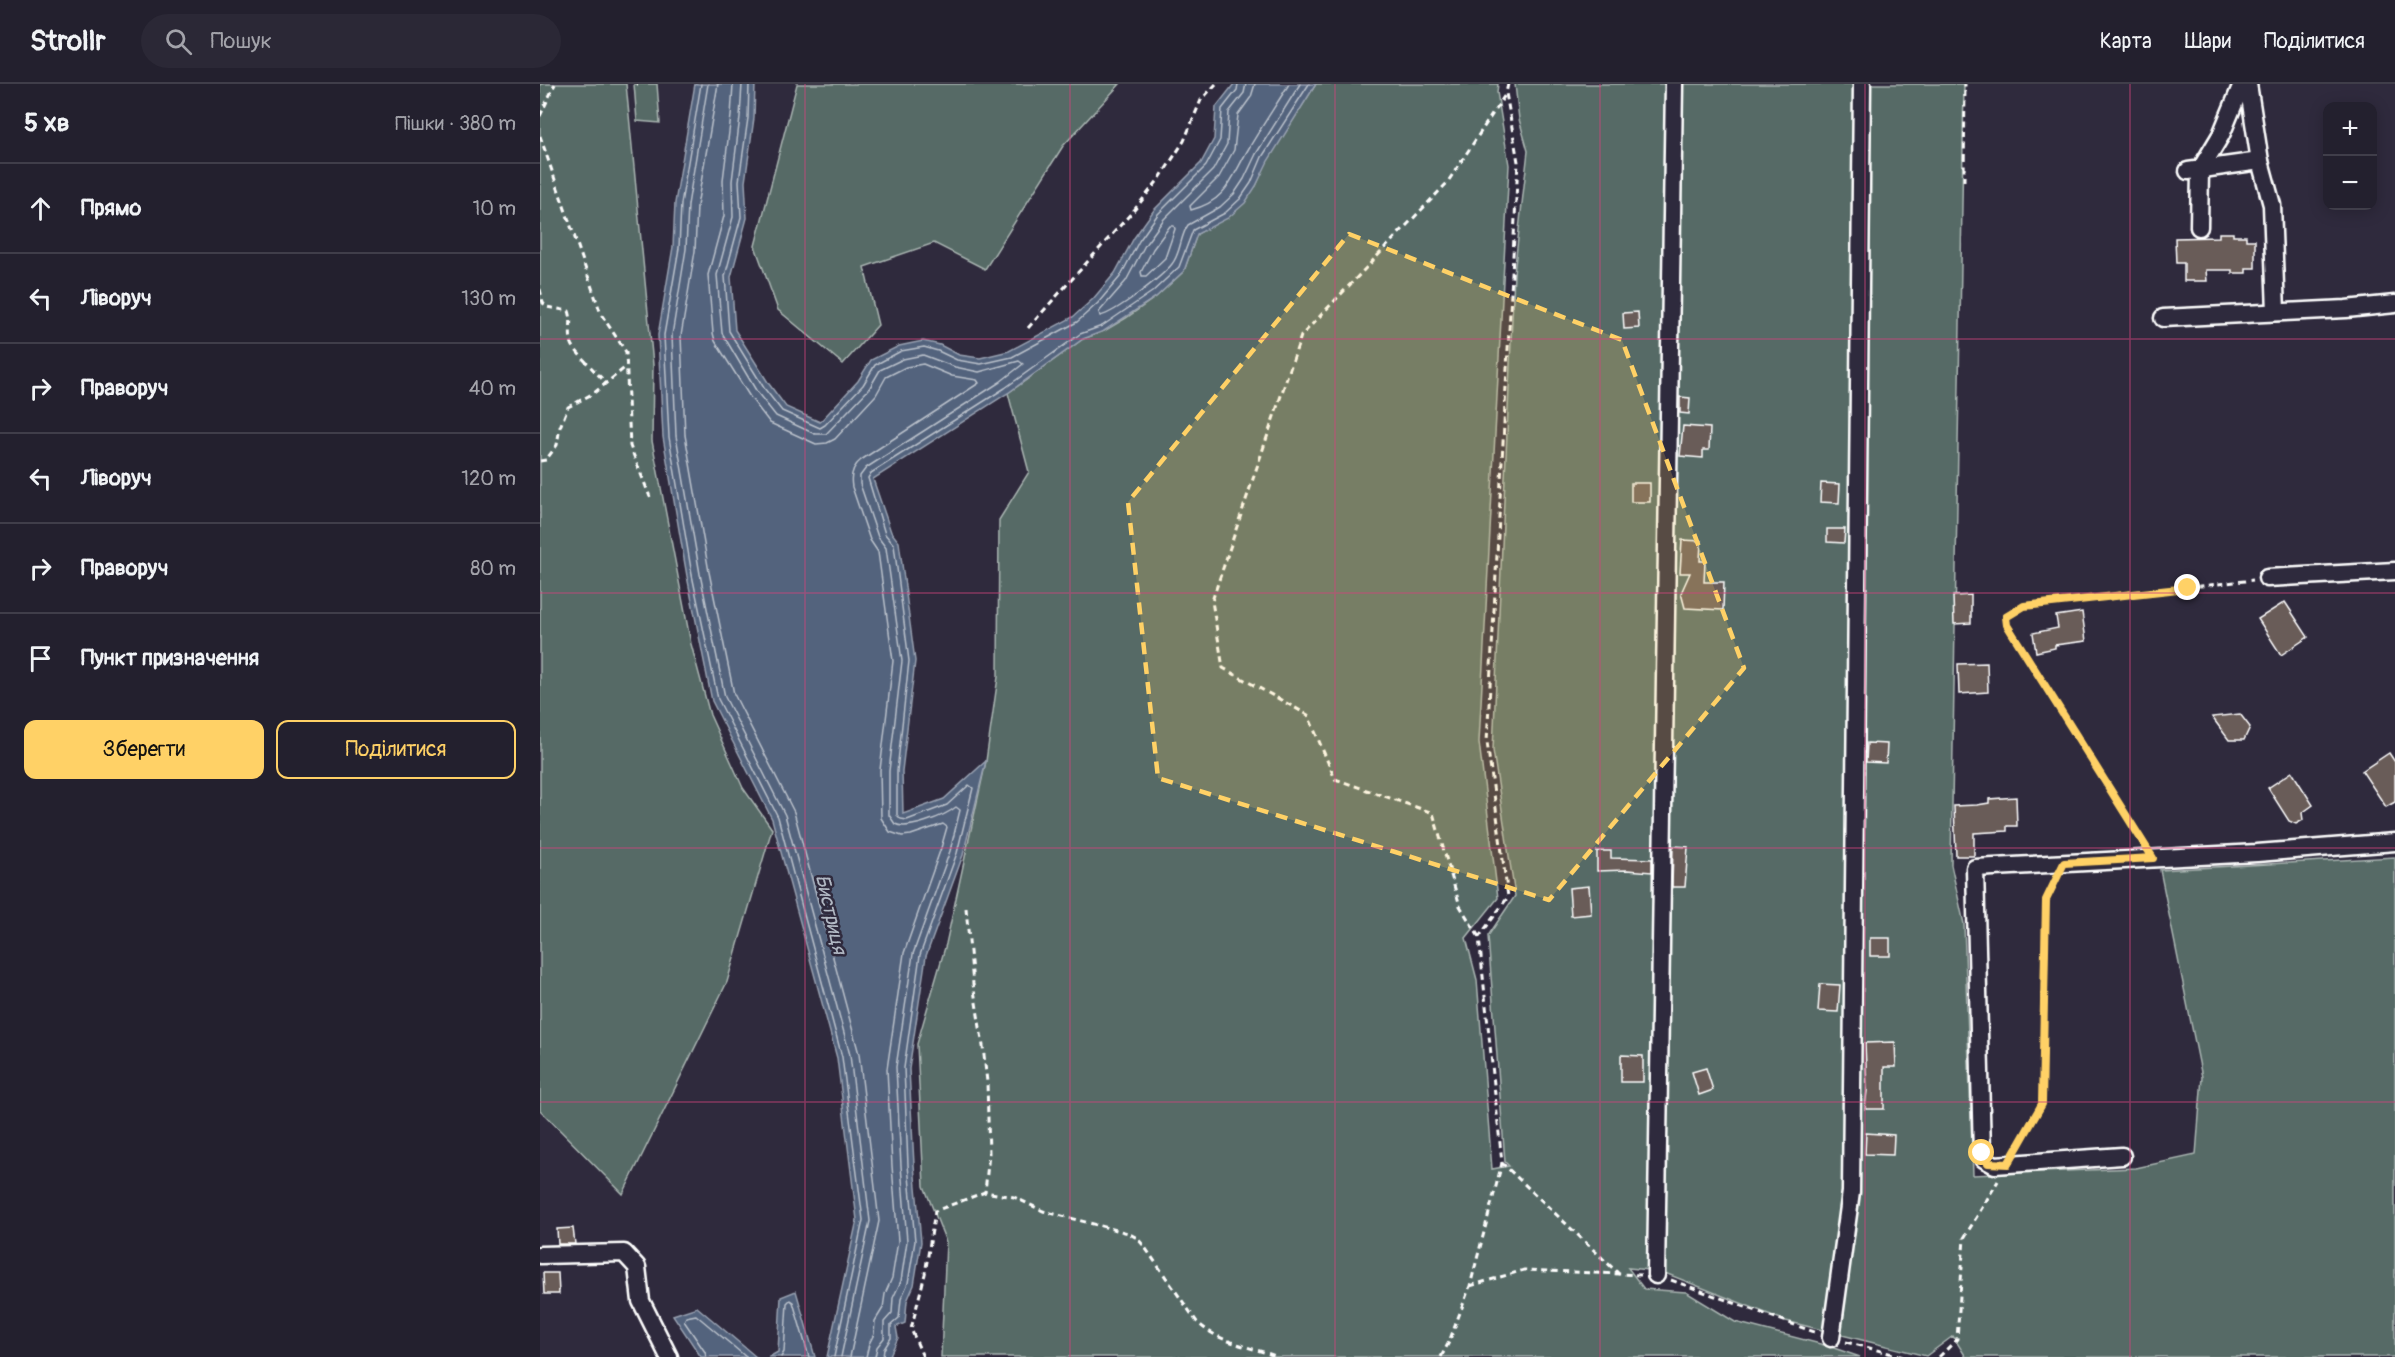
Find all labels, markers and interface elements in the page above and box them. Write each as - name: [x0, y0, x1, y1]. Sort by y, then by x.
- search box: [141, 14, 561, 68]
- text: Strollr: [30, 24, 105, 59]
- icon: search: [162, 25, 195, 58]
- text: Пошук: [210, 27, 272, 55]
- text: Карта: [2100, 28, 2152, 55]
- text: Шари: [2185, 28, 2231, 55]
- text: Поділитися: [2264, 28, 2365, 55]
- map controls: [2323, 102, 2377, 210]
- button: +: [2323, 102, 2377, 156]
- text: 5 хв: [24, 107, 70, 139]
- text: Пішки · 380 m: [395, 111, 516, 136]
- button: −: [2323, 156, 2377, 210]
- icon: ahead: [24, 192, 57, 225]
- text: Прямо: [81, 194, 141, 222]
- text: 10 m: [472, 196, 516, 221]
- icon: left: [24, 282, 57, 315]
- text: Ліворуч: [81, 284, 152, 312]
- text: 130 m: [461, 286, 516, 311]
- icon: right: [24, 372, 57, 405]
- text: Праворуч: [81, 374, 168, 402]
- text: 40 m: [469, 376, 516, 401]
- icon: left: [24, 462, 57, 495]
- text: Ліворуч: [81, 464, 152, 492]
- text: 120 m: [461, 466, 516, 491]
- icon: right: [24, 552, 57, 585]
- text: Праворуч: [81, 554, 168, 582]
- text: 80 m: [470, 556, 516, 581]
- route end: [2174, 574, 2200, 600]
- icon: arrive: [24, 642, 57, 675]
- text: Пункт призначення: [81, 644, 259, 672]
- button: Зберегти: [24, 720, 264, 779]
- button: Поділитися: [276, 720, 516, 779]
- water label: Бистриця: [810, 872, 853, 959]
- route start: [1968, 1139, 1994, 1165]

